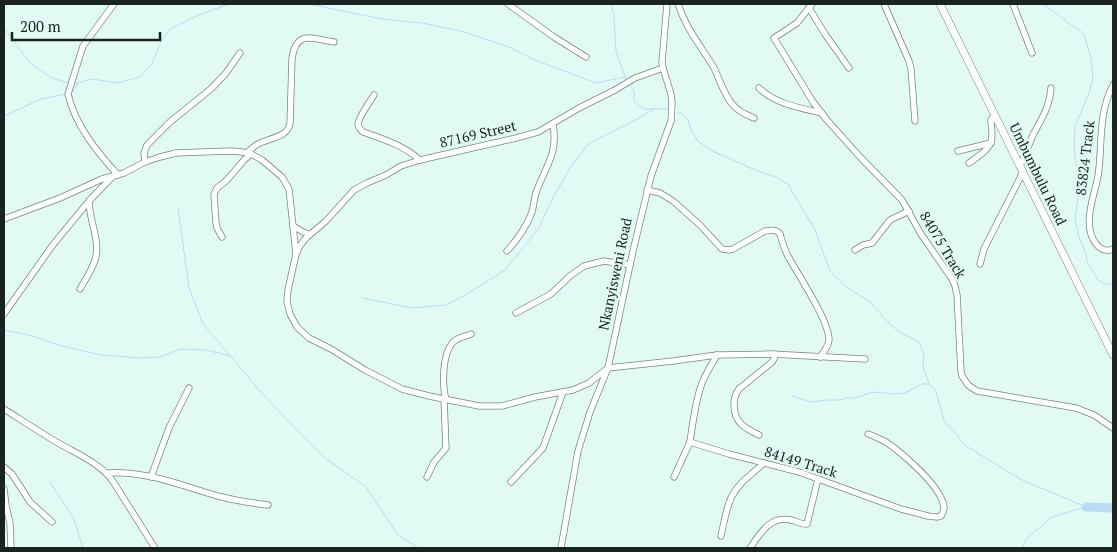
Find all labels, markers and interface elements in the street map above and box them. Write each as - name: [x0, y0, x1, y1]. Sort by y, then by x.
- scale bar: [12, 10, 160, 42]
- text: 200 m: [20, 16, 61, 36]
- street label: 87169 Street: [438, 115, 519, 152]
- street label: Umbumbulu Road: [1005, 119, 1072, 228]
- street label: 83824 Track: [1070, 119, 1099, 196]
- street label: 84075 Track: [916, 208, 971, 283]
- street label: Nkanyisweni Road: [593, 216, 636, 332]
- street label: 84149 Track: [762, 441, 841, 482]

